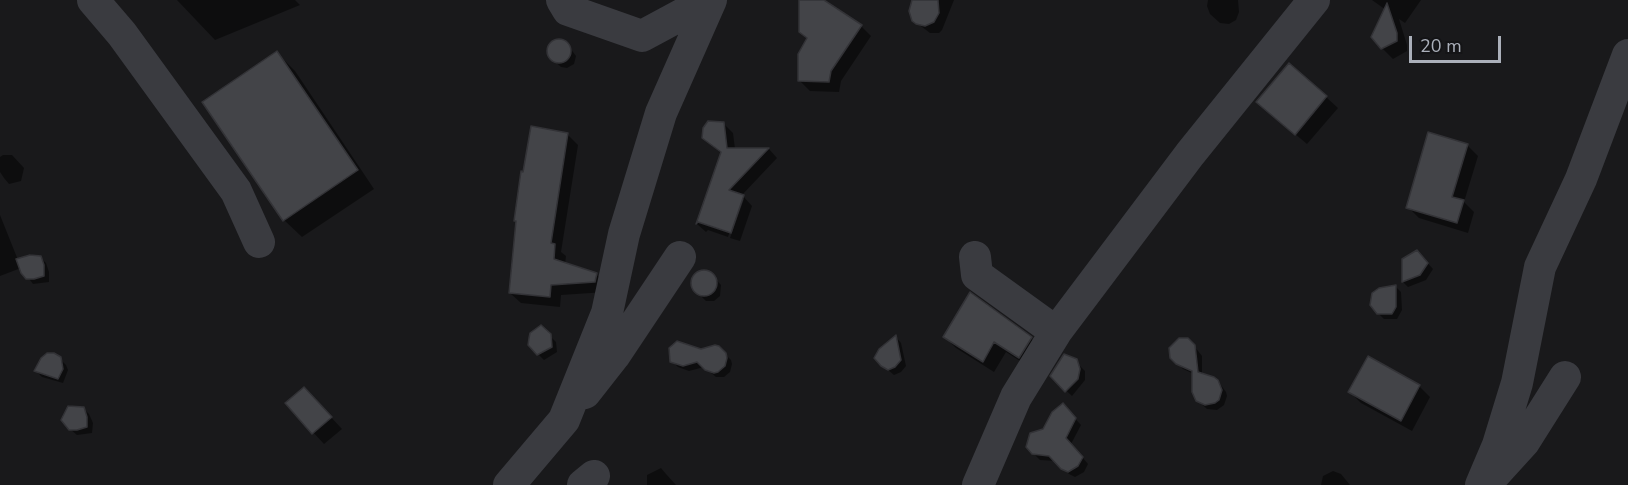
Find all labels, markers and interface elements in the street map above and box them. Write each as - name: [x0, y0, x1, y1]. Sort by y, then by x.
- scale bar: [1412, 24, 1504, 62]
- text: 20 m: [1420, 34, 1462, 58]

